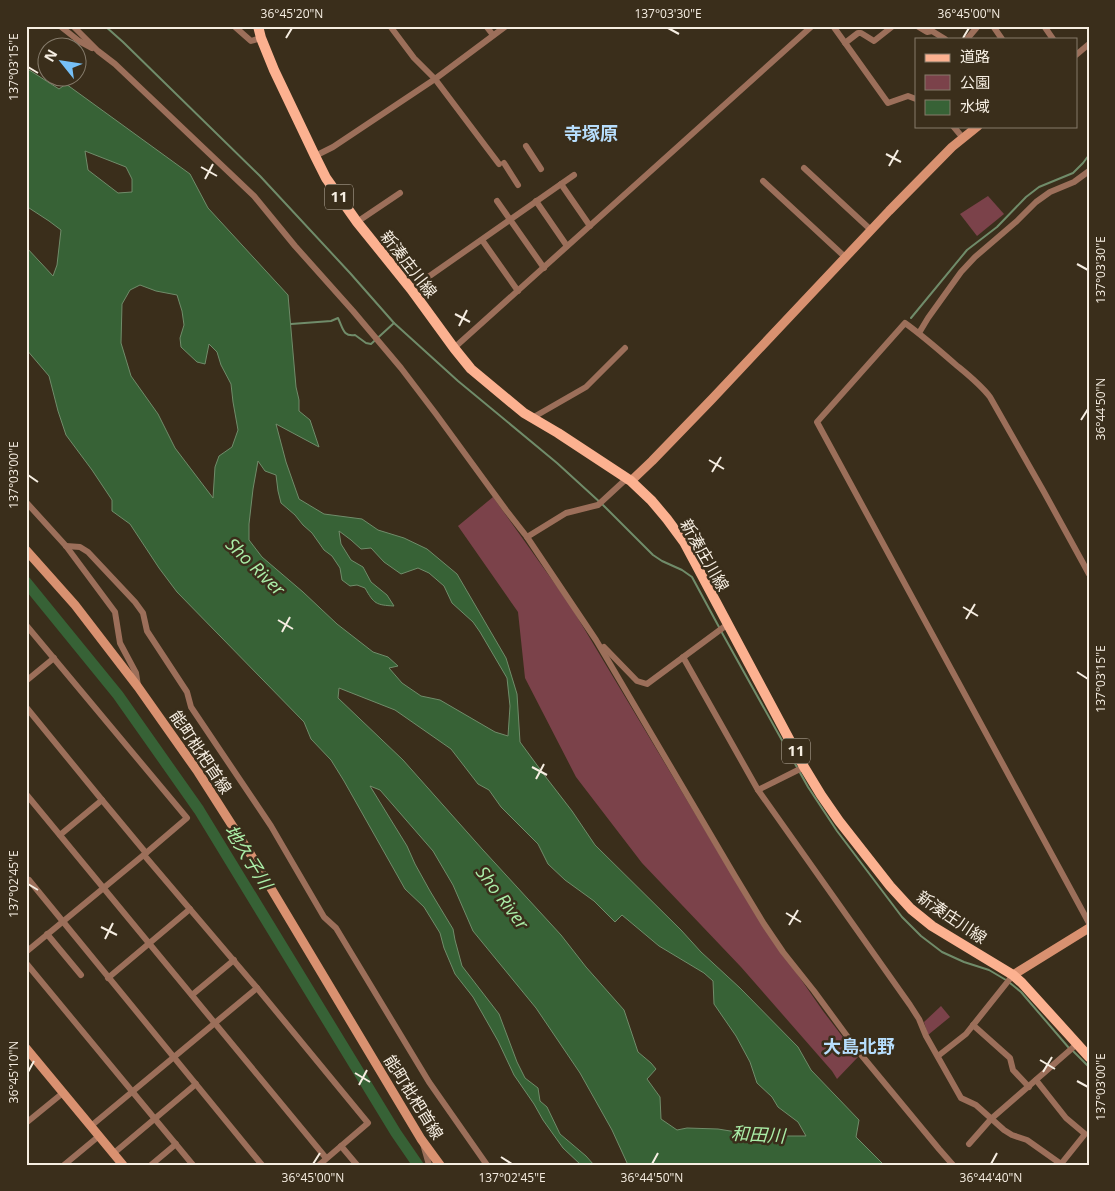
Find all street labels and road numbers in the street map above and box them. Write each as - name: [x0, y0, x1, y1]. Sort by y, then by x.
- road number: 11: [325, 184, 353, 210]
- street label: 新湊庄川線: [376, 226, 442, 302]
- street label: 新湊庄川線: [675, 515, 735, 595]
- street label: 能町枇杷首線: [165, 706, 237, 798]
- road number: 11: [782, 738, 810, 764]
- street label: 新湊庄川線: [913, 886, 991, 948]
- street label: 能町枇杷首線: [379, 1050, 449, 1144]

